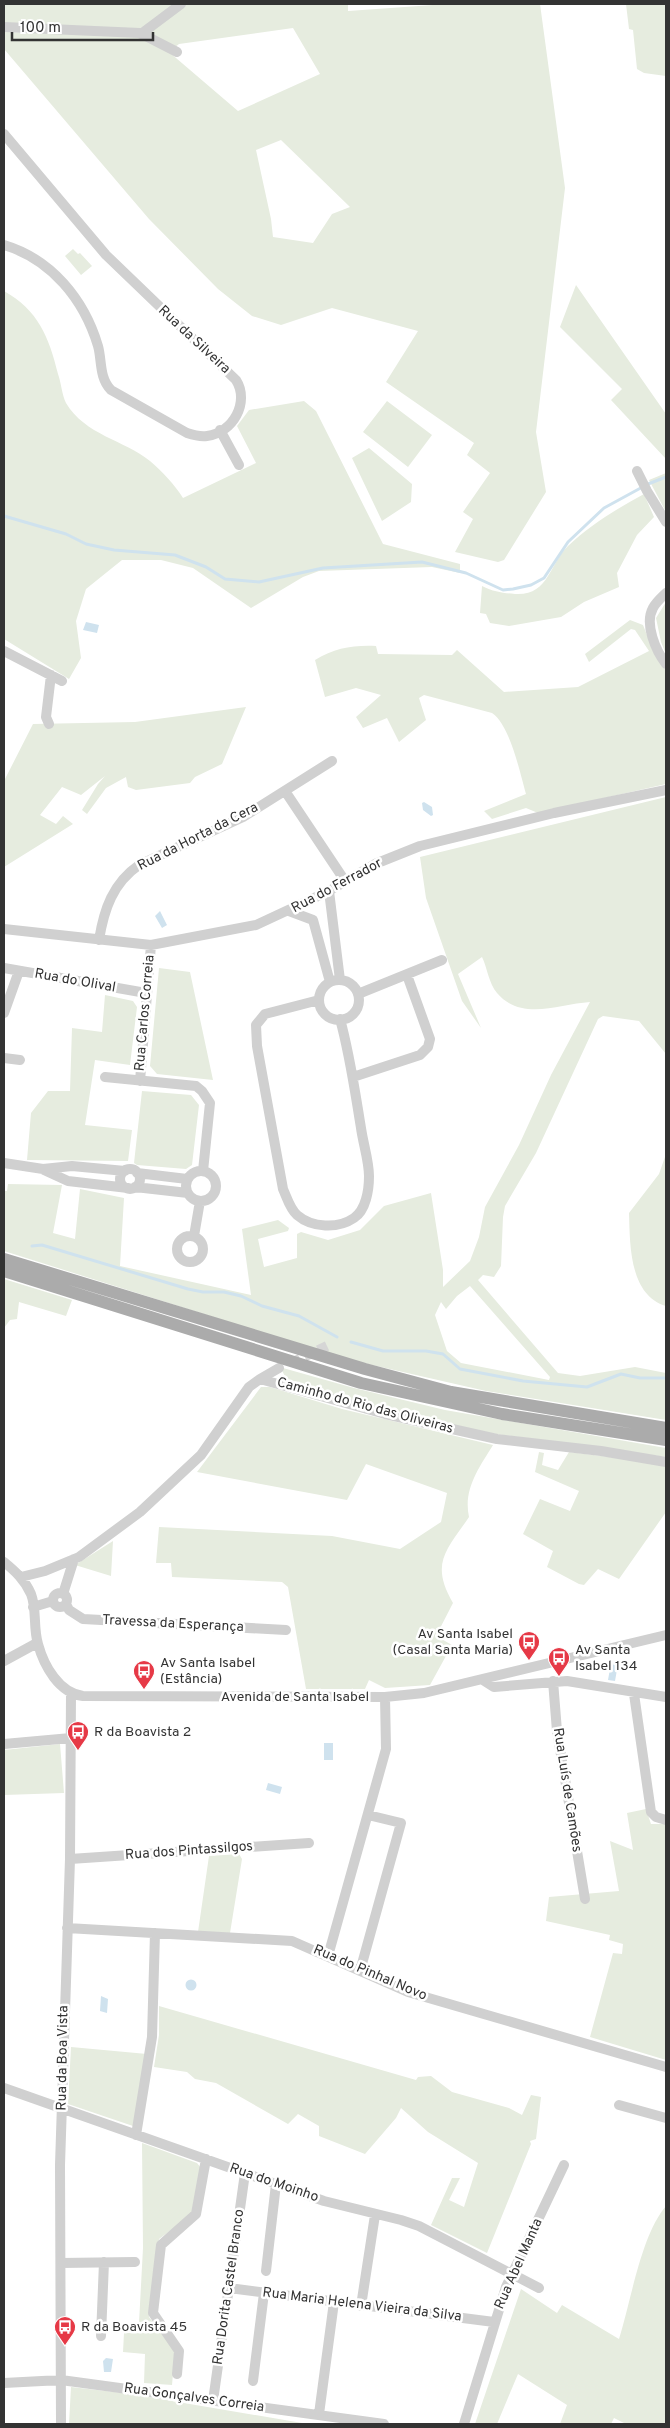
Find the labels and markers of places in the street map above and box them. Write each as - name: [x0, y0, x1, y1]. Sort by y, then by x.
- place label: Av Santa Isabel (Casal Santa Maria): [393, 1626, 513, 1659]
- bus stop icon: Av Santa Isabel (Casal Santa Maria): [517, 1630, 541, 1661]
- place label: Av Santa Isabel 134: [575, 1642, 637, 1675]
- bus stop icon: Av Santa Isabel 134: [547, 1646, 571, 1677]
- place label: Av Santa Isabel (Estância): [160, 1655, 255, 1688]
- bus stop icon: Av Santa Isabel (Estância): [132, 1659, 156, 1690]
- bus stop icon: R da Boavista 2: [66, 1720, 90, 1751]
- place label: R da Boavista 2: [94, 1724, 191, 1741]
- bus stop icon: R da Boavista 45: [53, 2315, 77, 2346]
- place label: R da Boavista 45: [81, 2319, 187, 2336]

